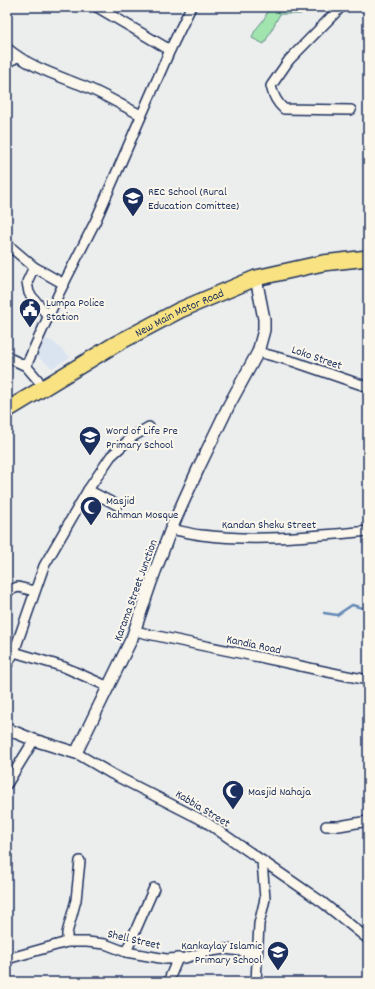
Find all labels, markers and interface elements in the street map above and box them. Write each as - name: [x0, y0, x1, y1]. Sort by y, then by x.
- place label: REC School (Rural Education Comittee): [148, 184, 239, 215]
- school or university icon: REC School (Rural Education Comittee): [120, 185, 146, 218]
- street label: New Main Motor Road: [132, 286, 227, 342]
- place label: Lumpa Police Station: [46, 295, 104, 326]
- public building icon: Lumpa Police Station: [17, 296, 43, 329]
- street label: Loko Street: [289, 342, 345, 375]
- place label: Word of Life Pre Primary School: [106, 423, 178, 454]
- school or university icon: Word of Life Pre Primary School: [77, 424, 103, 457]
- place label: Masjid Rahman Mosque: [106, 493, 178, 524]
- mosque icon: Masjid Rahman Mosque: [78, 494, 104, 527]
- street label: Kandan Sheku Street: [222, 517, 317, 534]
- street label: Karama Street Junction: [110, 537, 163, 644]
- street label: Kandia Road: [225, 631, 283, 660]
- mosque icon: Masjid Nahaja: [220, 778, 246, 811]
- place label: Masjid Nahaja: [248, 784, 311, 801]
- street label: Kabbia Street: [172, 786, 233, 833]
- street label: Shell Street: [106, 926, 162, 955]
- place label: Kankaylay Islamic Primary School: [181, 938, 262, 969]
- school or university icon: Kankaylay Islamic Primary School: [265, 939, 291, 972]

